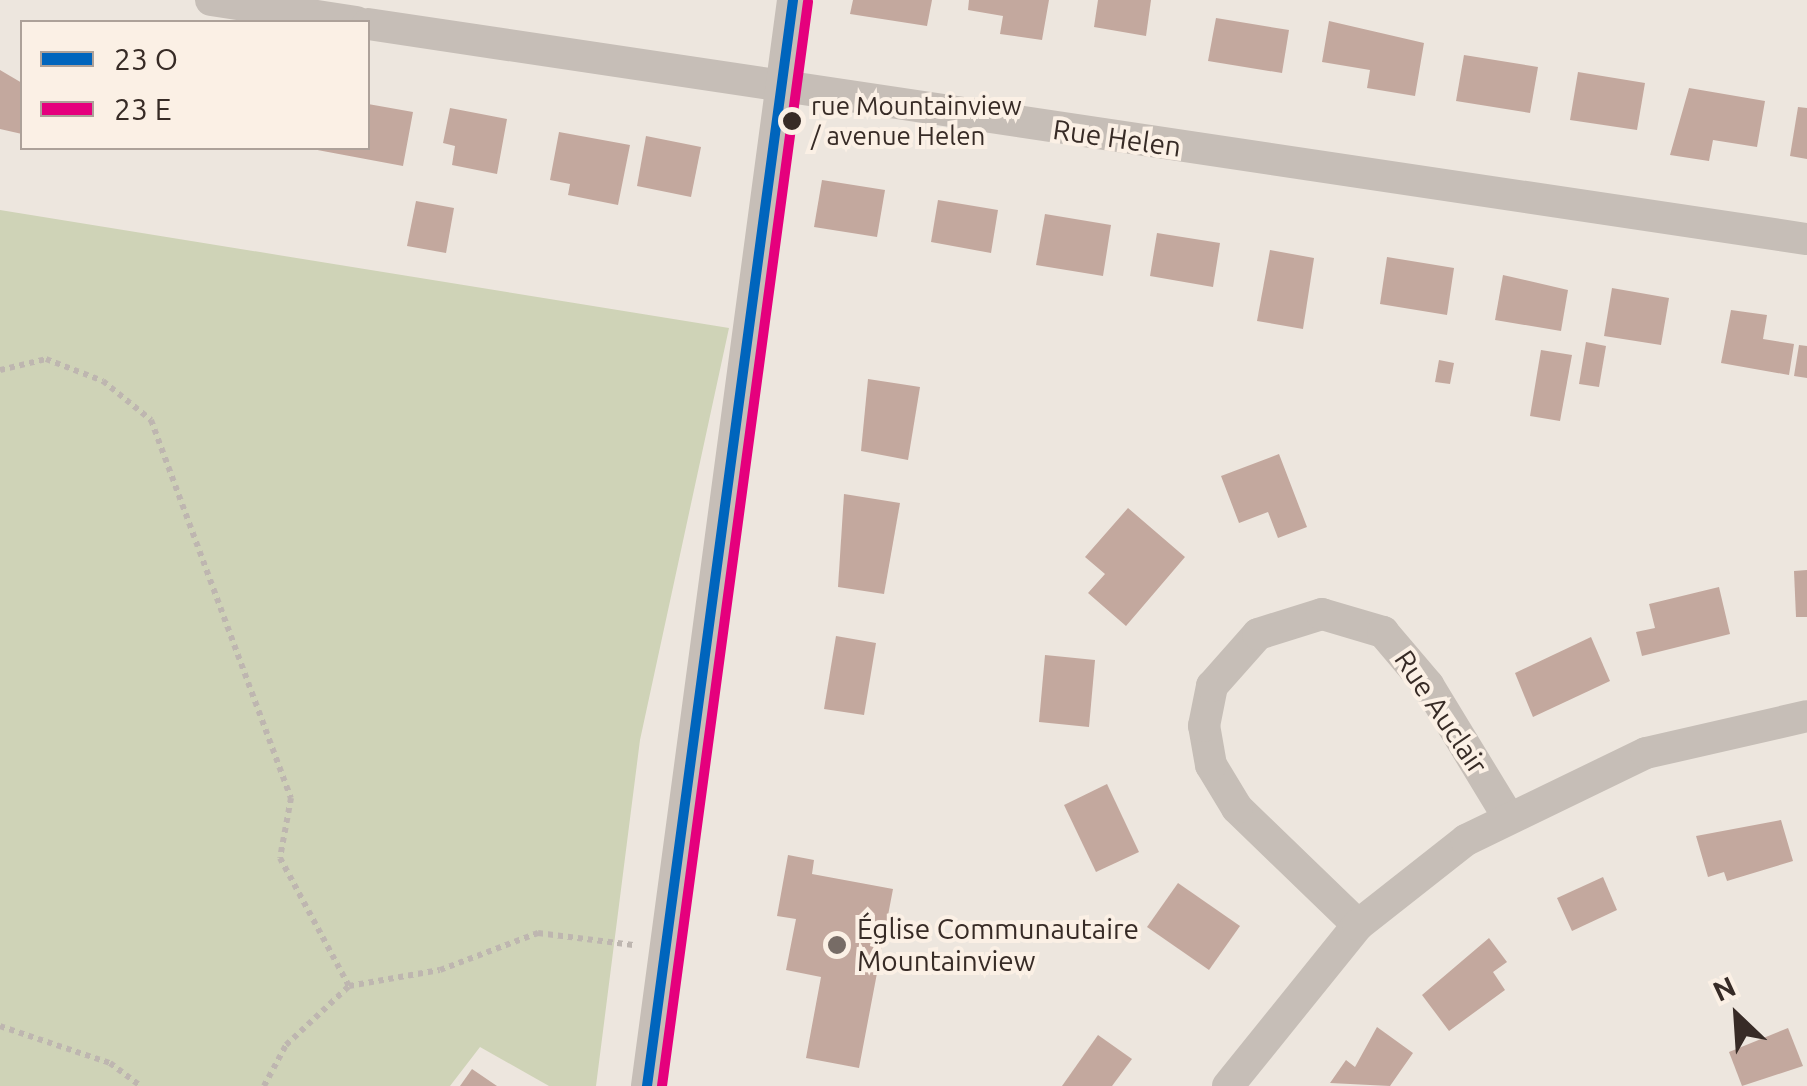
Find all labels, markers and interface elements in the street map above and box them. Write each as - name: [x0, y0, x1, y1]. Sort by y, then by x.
- legend: [20, 20, 370, 150]
- text: 23 O: [114, 42, 178, 76]
- place label: rue Mountainview / avenue Helen: [811, 90, 1022, 152]
- text: 23 E: [114, 92, 172, 126]
- marker: rue Mountainview / avenue Helen: [782, 111, 802, 131]
- street label: Rue Helen: [1051, 112, 1183, 164]
- street label: Rue Auclair: [1387, 644, 1495, 780]
- place label: Église Communautaire Mountainview: [857, 912, 1139, 978]
- marker: Église Communautaire Mountainview: [826, 934, 848, 956]
- north arrow: [1687, 966, 1787, 1066]
- text: N: [1708, 970, 1740, 1007]

